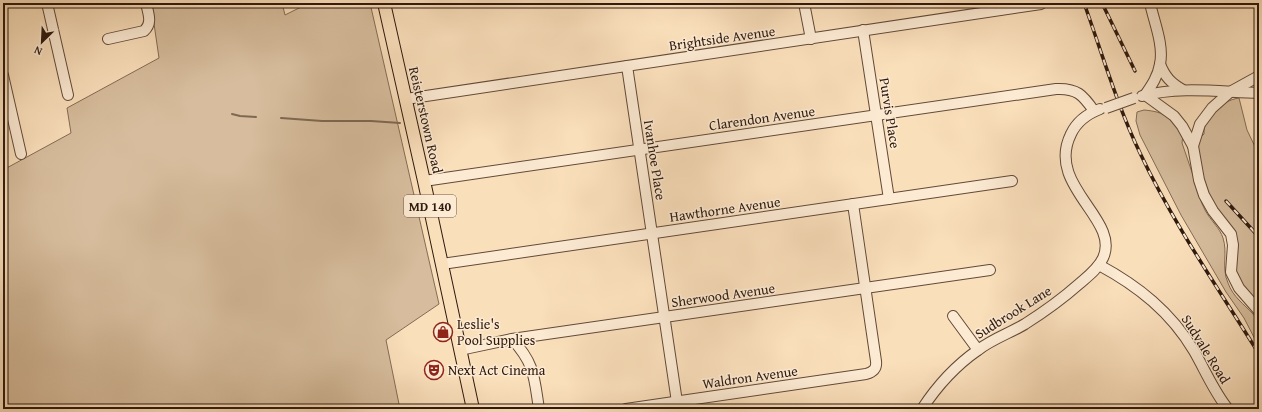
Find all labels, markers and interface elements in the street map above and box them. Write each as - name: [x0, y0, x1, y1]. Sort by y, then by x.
- street label: Brightside Avenue: [668, 21, 777, 55]
- north arrow: [22, 22, 62, 62]
- text: N: [31, 42, 45, 60]
- street label: Reisterstown Road: [404, 65, 448, 176]
- street label: Purvis Place: [875, 76, 906, 150]
- street label: Clarendon Avenue: [708, 101, 817, 135]
- street label: Ivanhoe Place: [639, 118, 671, 202]
- street label: Hawthorne Avenue: [668, 191, 782, 227]
- road number: MD 140: [404, 195, 456, 217]
- street label: Sherwood Avenue: [670, 278, 777, 312]
- street label: Sudbrook Lane: [971, 280, 1056, 344]
- street label: Sudvale Road: [1177, 311, 1235, 388]
- place label: Leslie's Pool Supplies: [457, 314, 535, 350]
- shop icon: Leslie's Pool Supplies: [432, 321, 454, 343]
- theatre icon: Next Act Cinema: [423, 359, 445, 381]
- place label: Next Act Cinema: [448, 360, 546, 380]
- street label: Waldron Avenue: [701, 360, 799, 394]

